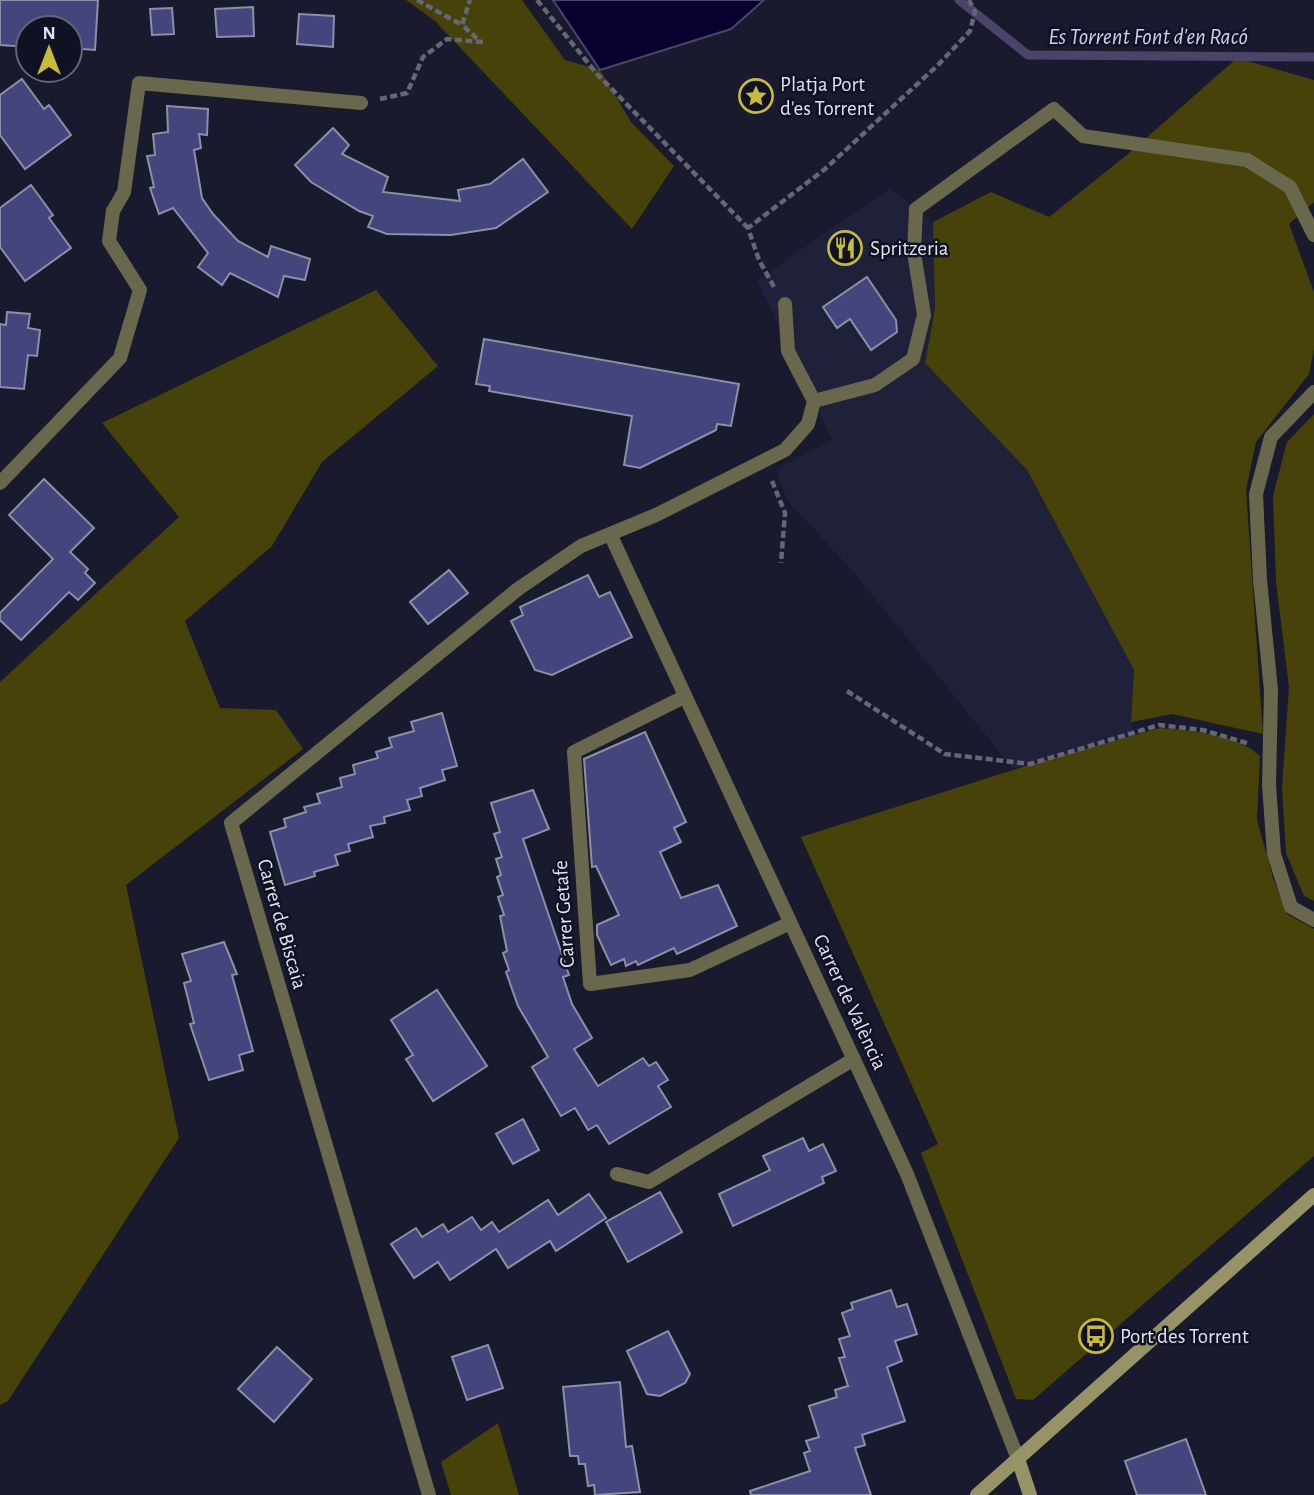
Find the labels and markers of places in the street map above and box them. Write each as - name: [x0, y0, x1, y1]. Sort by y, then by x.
- place label: Platja Port d'es Torrent: [780, 74, 875, 119]
- place icon: Platja Port d'es Torrent: [737, 77, 775, 115]
- restaurant icon: Spritzeria: [826, 229, 864, 267]
- place label: Spritzeria: [870, 238, 949, 259]
- bus stop icon: Port des Torrent: [1077, 1317, 1115, 1355]
- place label: Port des Torrent: [1120, 1326, 1249, 1347]

